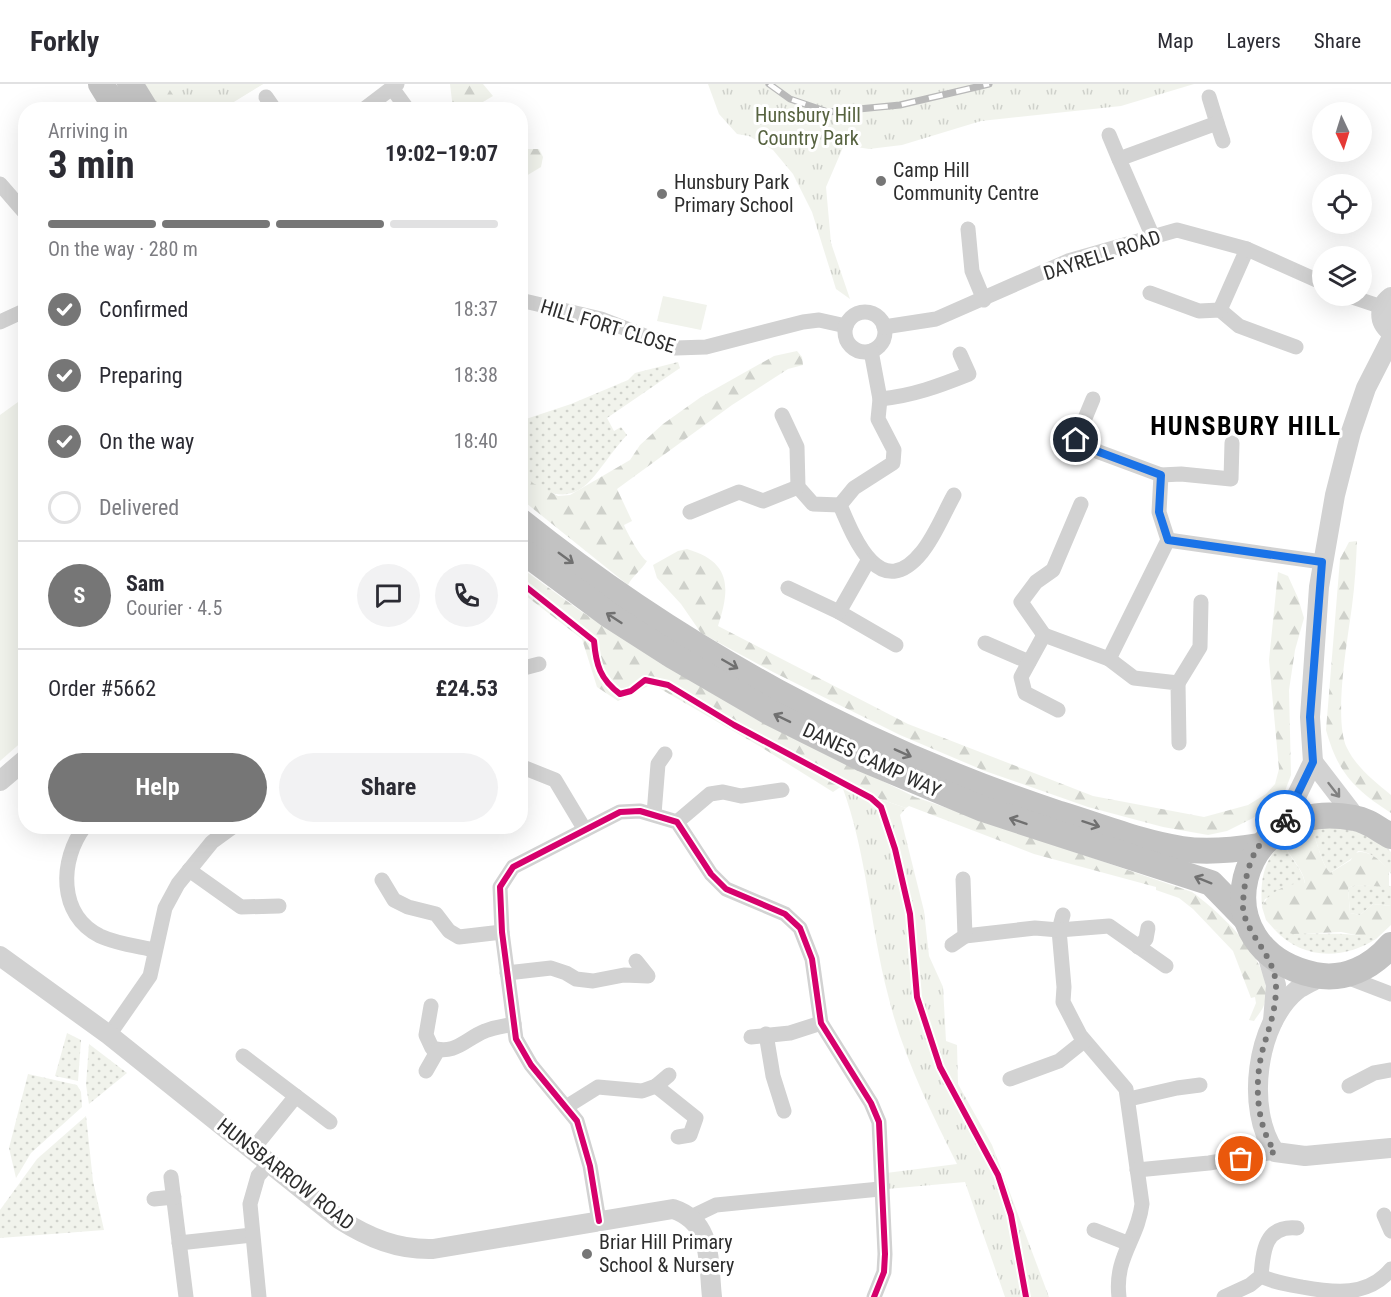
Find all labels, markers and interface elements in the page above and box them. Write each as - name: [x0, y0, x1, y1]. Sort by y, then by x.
- text: Forkly: [30, 25, 99, 58]
- text: Map: [1157, 29, 1194, 53]
- text: Layers: [1227, 29, 1281, 53]
- text: Share: [1314, 29, 1361, 53]
- north arrow: [1312, 102, 1372, 162]
- map controls: [1312, 102, 1372, 306]
- park label: Hunsbury Hill Country Park: [755, 103, 861, 150]
- text: Arriving in: [48, 119, 128, 143]
- text: 19:02–19:07: [385, 141, 498, 166]
- text: 3 min: [48, 142, 135, 188]
- place label: Camp Hill Community Centre: [893, 158, 1039, 205]
- place label: Hunsbury Park Primary School: [674, 170, 794, 217]
- marker: Camp Hill Community Centre: [874, 174, 888, 188]
- button: locate: [1312, 174, 1372, 234]
- marker: Hunsbury Park Primary School: [655, 187, 669, 201]
- street label: DAYRELL ROAD: [1040, 225, 1164, 285]
- text: On the way · 280 m: [48, 237, 198, 261]
- button: layers: [1312, 246, 1372, 306]
- icon: check: [48, 293, 81, 326]
- street label: HILL FORT CLOSE: [538, 294, 678, 358]
- text: Confirmed: [99, 297, 188, 322]
- text: 18:37: [454, 297, 498, 321]
- icon: check: [48, 359, 81, 392]
- text: Preparing: [99, 363, 183, 388]
- text: 18:38: [454, 363, 498, 387]
- district label: HUNSBURY HILL: [1150, 411, 1342, 441]
- pin: [1050, 414, 1101, 465]
- icon: home: [1059, 423, 1092, 456]
- icon: check: [48, 425, 81, 458]
- text: On the way: [99, 429, 194, 454]
- text: 18:40: [454, 429, 498, 453]
- text: Delivered: [99, 495, 179, 520]
- one-way arrow: [558, 551, 574, 564]
- button: chat: [357, 564, 420, 627]
- button: phone: [435, 564, 498, 627]
- text: Sam: [126, 571, 165, 596]
- text: S: [74, 583, 85, 608]
- text: Courier · 4.5: [126, 596, 222, 620]
- one-way arrow: [606, 612, 623, 624]
- one-way arrow: [720, 659, 738, 670]
- text: Order #5662: [48, 676, 156, 701]
- text: £24.53: [436, 676, 498, 701]
- one-way arrow: [773, 712, 791, 723]
- street label: DANES CAMP WAY: [799, 718, 945, 803]
- one-way arrow: [893, 748, 911, 760]
- button: Help: [48, 753, 267, 822]
- button: Share: [279, 753, 498, 822]
- one-way arrow: [1328, 782, 1340, 798]
- courier: [1255, 790, 1315, 850]
- icon: bike: [1269, 804, 1302, 837]
- one-way arrow: [1009, 815, 1028, 826]
- one-way arrow: [1082, 819, 1100, 830]
- one-way arrow: [1195, 874, 1213, 885]
- street label: HUNSBARROW ROAD: [213, 1113, 359, 1235]
- pin: [1215, 1133, 1266, 1184]
- icon: bag: [1224, 1142, 1257, 1175]
- place label: Briar Hill Primary School & Nursery: [599, 1230, 734, 1277]
- marker: Briar Hill Primary School & Nursery: [580, 1247, 594, 1261]

